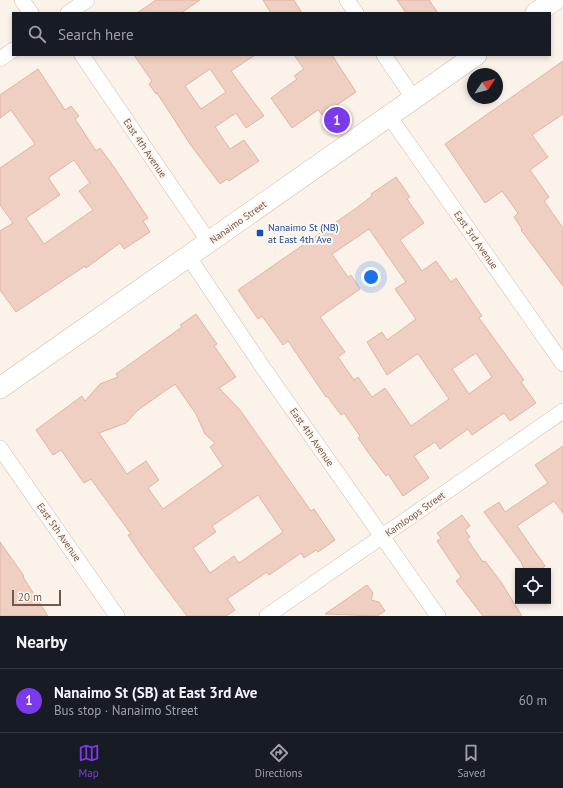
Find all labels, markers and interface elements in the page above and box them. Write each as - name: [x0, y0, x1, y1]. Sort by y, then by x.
- search box: [12, 12, 551, 56]
- icon: search: [26, 23, 48, 45]
- text: Search here: [58, 25, 134, 44]
- north arrow: [467, 68, 503, 104]
- pin: 1: [324, 105, 350, 135]
- street label: East 4th Avenue: [120, 116, 170, 180]
- street label: Nanaimo Street: [207, 197, 269, 246]
- street label: East 3rd Avenue: [451, 208, 501, 272]
- place label: Nanaimo St (NB) at East 4th Ave: [268, 221, 339, 246]
- marker: Nanaimo St (NB) at East 4th Ave: [255, 228, 265, 238]
- your location: [361, 267, 381, 287]
- street label: East 4th Avenue: [287, 405, 337, 469]
- street label: Kamloops Street: [382, 488, 448, 540]
- street label: East 5th Avenue: [34, 500, 84, 564]
- map controls: [515, 568, 551, 604]
- button: locate: [515, 568, 551, 604]
- scale bar: [12, 588, 61, 607]
- text: 20 m: [18, 590, 42, 604]
- text: Nearby: [16, 631, 67, 653]
- text: Nanaimo St (SB) at East 3rd Ave: [54, 683, 257, 702]
- text: 1: [25, 692, 33, 709]
- text: 60 m: [519, 692, 547, 709]
- text: Bus stop · Nanaimo Street: [54, 702, 198, 719]
- tab: Map: [78, 742, 100, 780]
- tab: Directions: [255, 742, 302, 780]
- tab: Saved: [457, 742, 485, 780]

